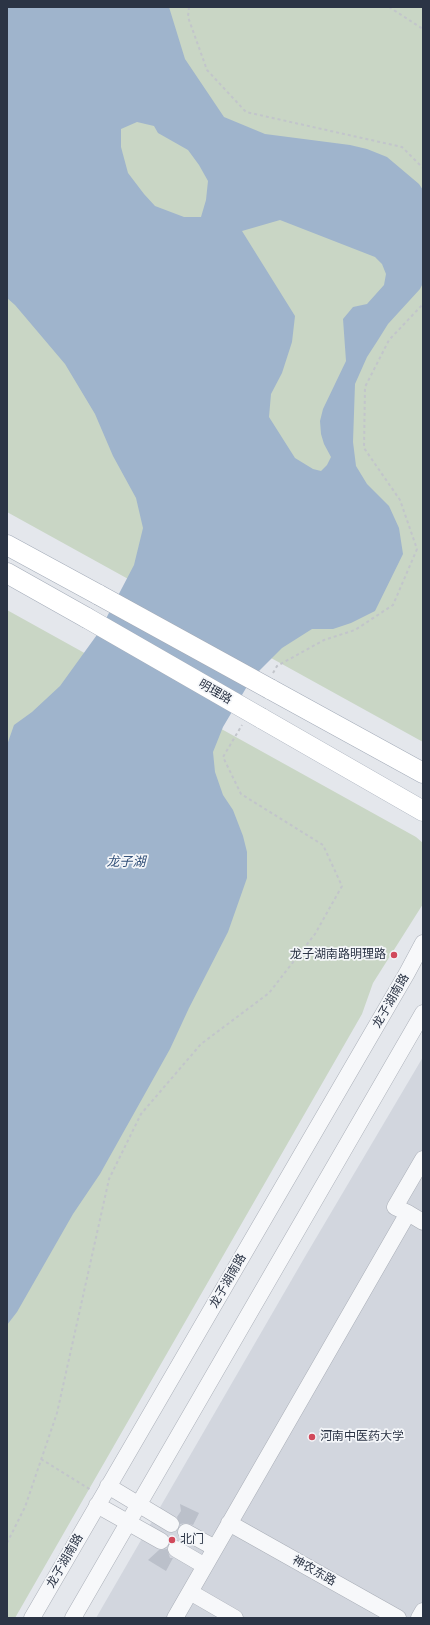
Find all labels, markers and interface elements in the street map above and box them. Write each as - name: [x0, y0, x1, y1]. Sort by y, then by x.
- street label: 明理路: [196, 677, 234, 707]
- water label: 龙子湖: [107, 854, 145, 870]
- place label: 龙子湖南路明理路: [290, 948, 386, 962]
- marker: 龙子湖南路明理路: [389, 950, 399, 960]
- street label: 龙子湖南路: [370, 971, 412, 1031]
- street label: 龙子湖南路: [207, 1251, 249, 1311]
- place label: 河南中医药大学: [320, 1430, 404, 1444]
- marker: 河南中医药大学: [307, 1432, 317, 1442]
- street label: 龙子湖南路: [44, 1531, 86, 1591]
- place label: 北门: [180, 1533, 204, 1547]
- marker: 北门: [167, 1535, 177, 1545]
- street label: 神农东路: [290, 1553, 338, 1589]

